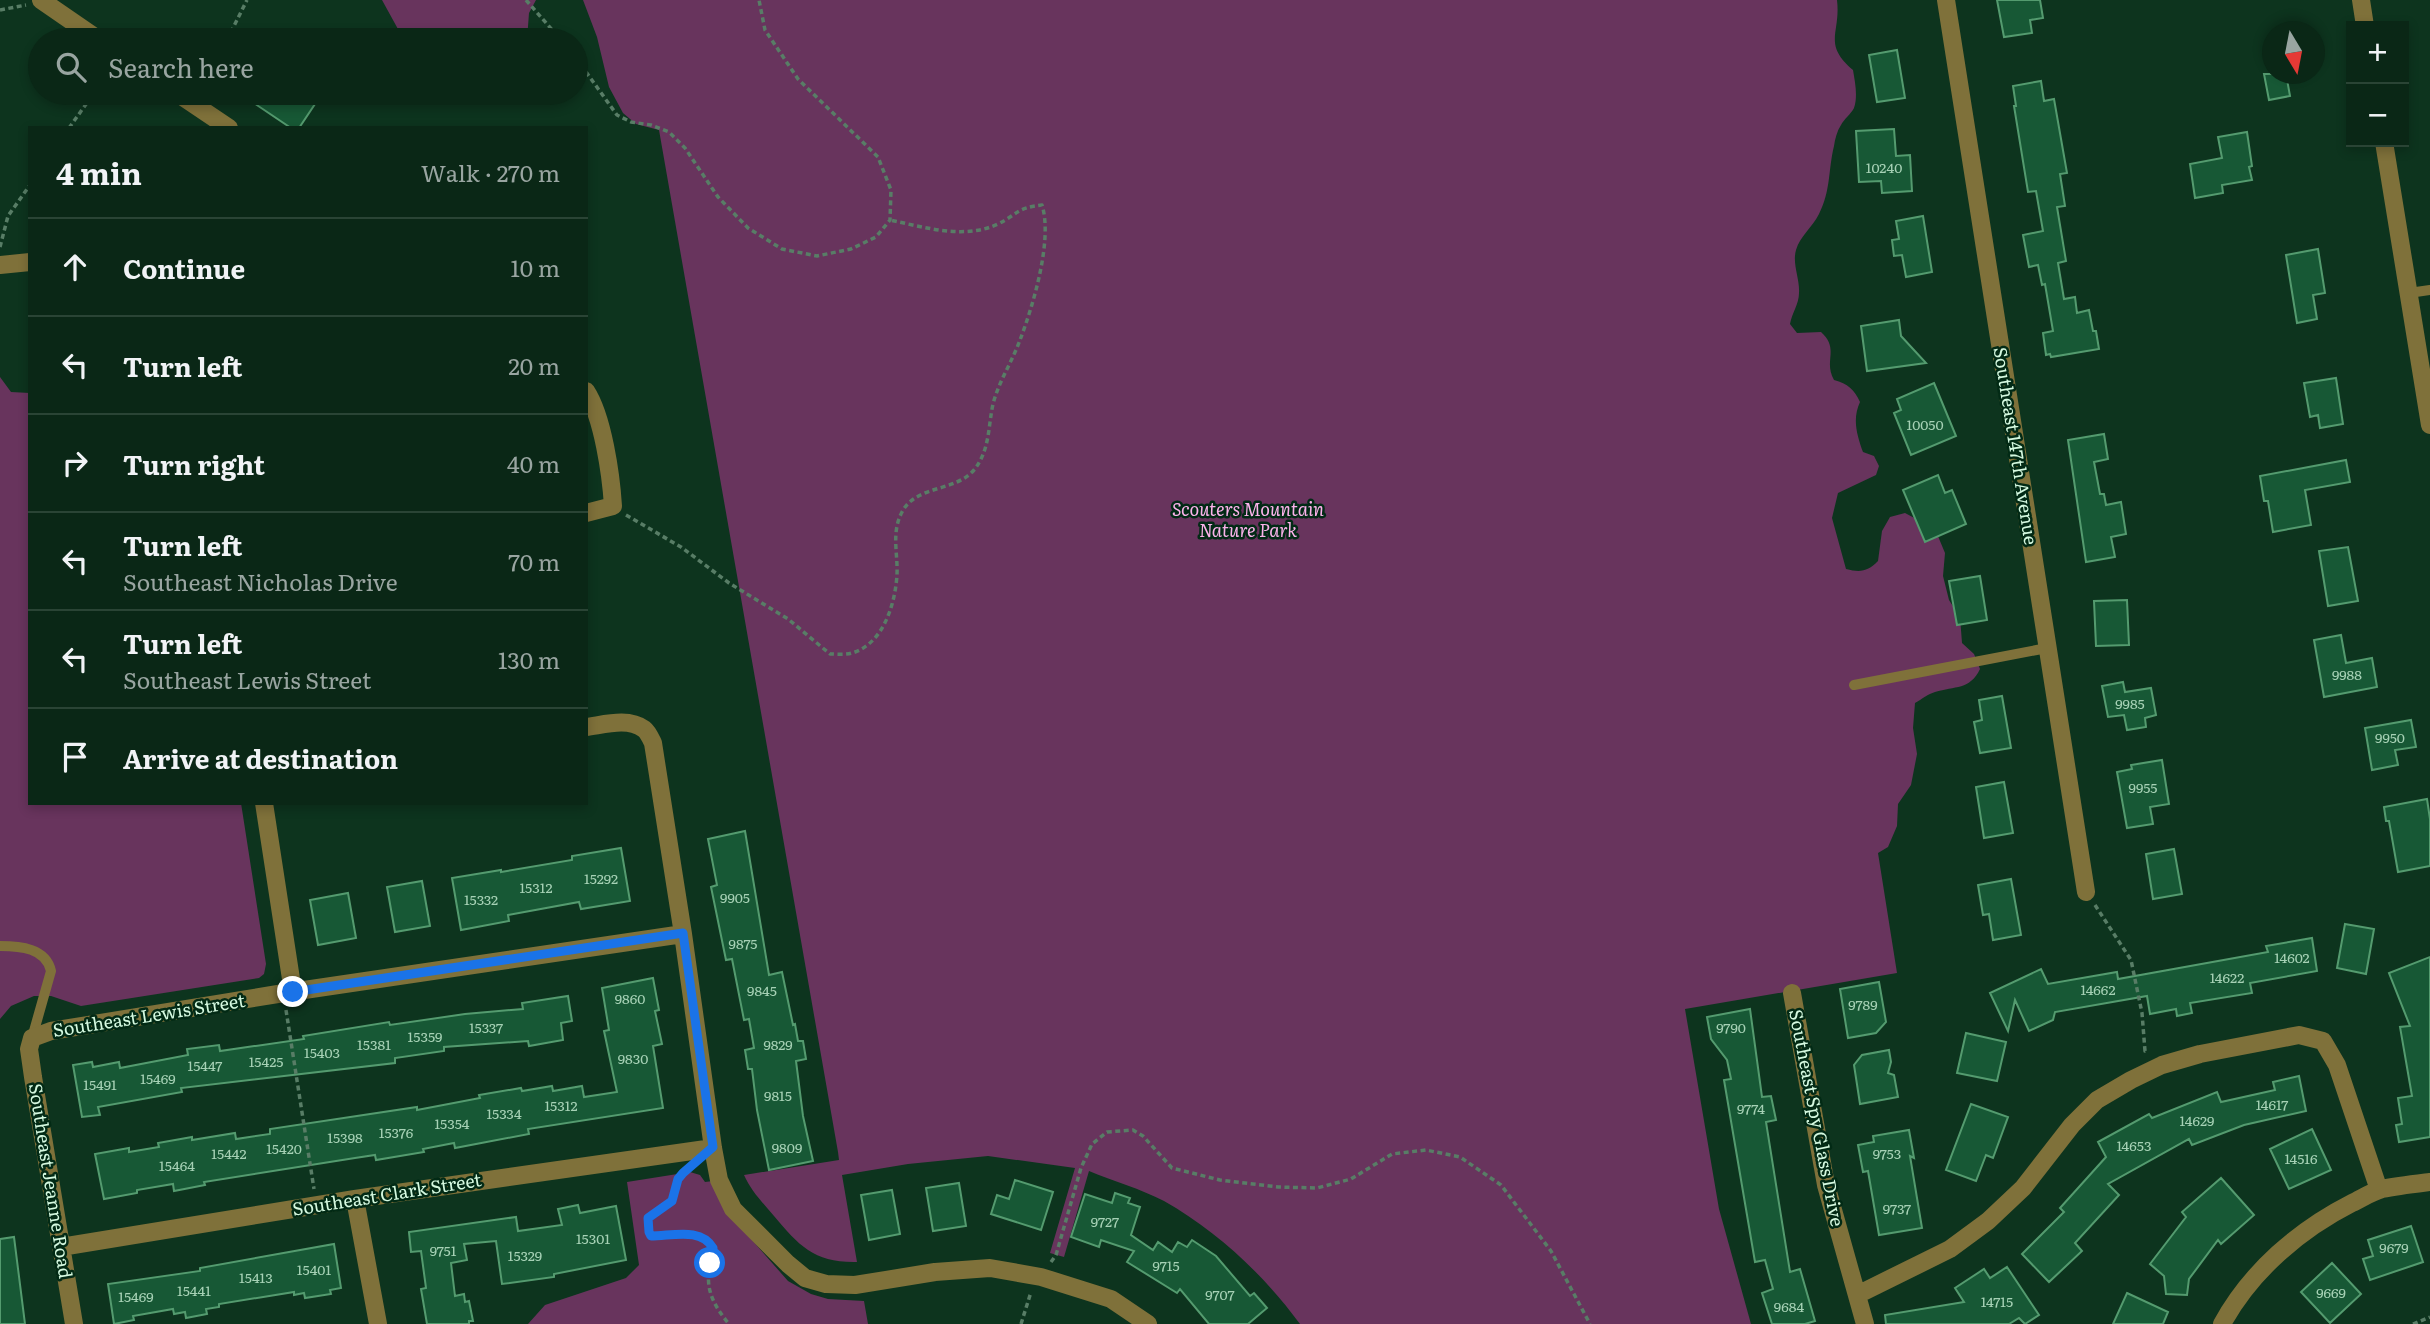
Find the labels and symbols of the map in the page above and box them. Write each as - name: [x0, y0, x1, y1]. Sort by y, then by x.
- north arrow: [2262, 21, 2325, 84]
- house number: 10240: [1866, 157, 1902, 177]
- street label: Southeast 147th Avenue: [1988, 345, 2045, 547]
- house number: 10050: [1906, 414, 1944, 434]
- park label: Scouters Mountain Nature Park: [1172, 495, 1324, 543]
- house number: 9988: [2332, 664, 2362, 684]
- house number: 9985: [2115, 693, 2145, 713]
- house number: 9950: [2375, 727, 2405, 747]
- house number: 9955: [2129, 777, 2157, 797]
- house number: 15292: [584, 868, 618, 888]
- house number: 15312: [519, 877, 553, 897]
- house number: 9905: [720, 887, 750, 907]
- house number: 15332: [464, 889, 498, 909]
- house number: 9875: [729, 933, 757, 953]
- house number: 14602: [2274, 947, 2310, 967]
- house number: 14622: [2210, 967, 2244, 987]
- route end: [277, 976, 308, 1007]
- house number: 14662: [2081, 979, 2116, 999]
- house number: 9845: [747, 980, 777, 1000]
- street label: Southeast Lewis Street: [51, 986, 248, 1043]
- house number: 9860: [615, 988, 645, 1008]
- house number: 9789: [1848, 994, 1878, 1014]
- street label: Southeast Spy Glass Drive: [1783, 1007, 1852, 1229]
- house number: 15337: [469, 1017, 503, 1037]
- house number: 9790: [1716, 1017, 1746, 1037]
- house number: 15359: [408, 1026, 442, 1046]
- house number: 15381: [357, 1034, 391, 1054]
- house number: 9829: [763, 1034, 793, 1054]
- house number: 15403: [304, 1042, 340, 1062]
- house number: 9830: [618, 1048, 648, 1068]
- house number: 15425: [249, 1051, 283, 1071]
- house number: 15447: [188, 1055, 222, 1075]
- house number: 15469: [140, 1068, 176, 1088]
- house number: 15491: [83, 1074, 117, 1094]
- street label: Southeast Jeanne Road: [23, 1081, 80, 1280]
- house number: 9815: [764, 1085, 792, 1105]
- house number: 14617: [2256, 1094, 2288, 1114]
- house number: 15312: [544, 1095, 578, 1115]
- house number: 9774: [1737, 1098, 1765, 1118]
- house number: 15334: [486, 1103, 522, 1123]
- house number: 14629: [2180, 1110, 2214, 1130]
- house number: 15354: [434, 1113, 470, 1133]
- house number: 15376: [379, 1122, 414, 1142]
- house number: 15398: [327, 1127, 363, 1147]
- house number: 14653: [2116, 1135, 2152, 1155]
- house number: 9809: [772, 1137, 802, 1157]
- house number: 15420: [266, 1138, 302, 1158]
- house number: 15442: [211, 1143, 247, 1163]
- house number: 9753: [1873, 1143, 1901, 1163]
- house number: 14516: [2284, 1148, 2318, 1168]
- house number: 15464: [159, 1155, 195, 1175]
- street label: Southeast Clark Street: [290, 1165, 484, 1222]
- house number: 9737: [1883, 1198, 1911, 1218]
- house number: 9727: [1091, 1211, 1119, 1231]
- house number: 15301: [576, 1228, 610, 1248]
- house number: 9679: [2379, 1237, 2409, 1257]
- house number: 9751: [430, 1240, 457, 1260]
- house number: 15329: [508, 1245, 542, 1265]
- route start: [694, 1247, 725, 1278]
- house number: 9715: [1152, 1255, 1180, 1275]
- house number: 15401: [297, 1259, 331, 1279]
- house number: 15413: [239, 1267, 273, 1287]
- house number: 15441: [177, 1280, 211, 1300]
- house number: 9669: [2316, 1282, 2346, 1302]
- house number: 9707: [1205, 1284, 1235, 1304]
- house number: 15469: [118, 1286, 154, 1306]
- house number: 14715: [1981, 1291, 2013, 1311]
- house number: 9684: [1774, 1296, 1804, 1316]

